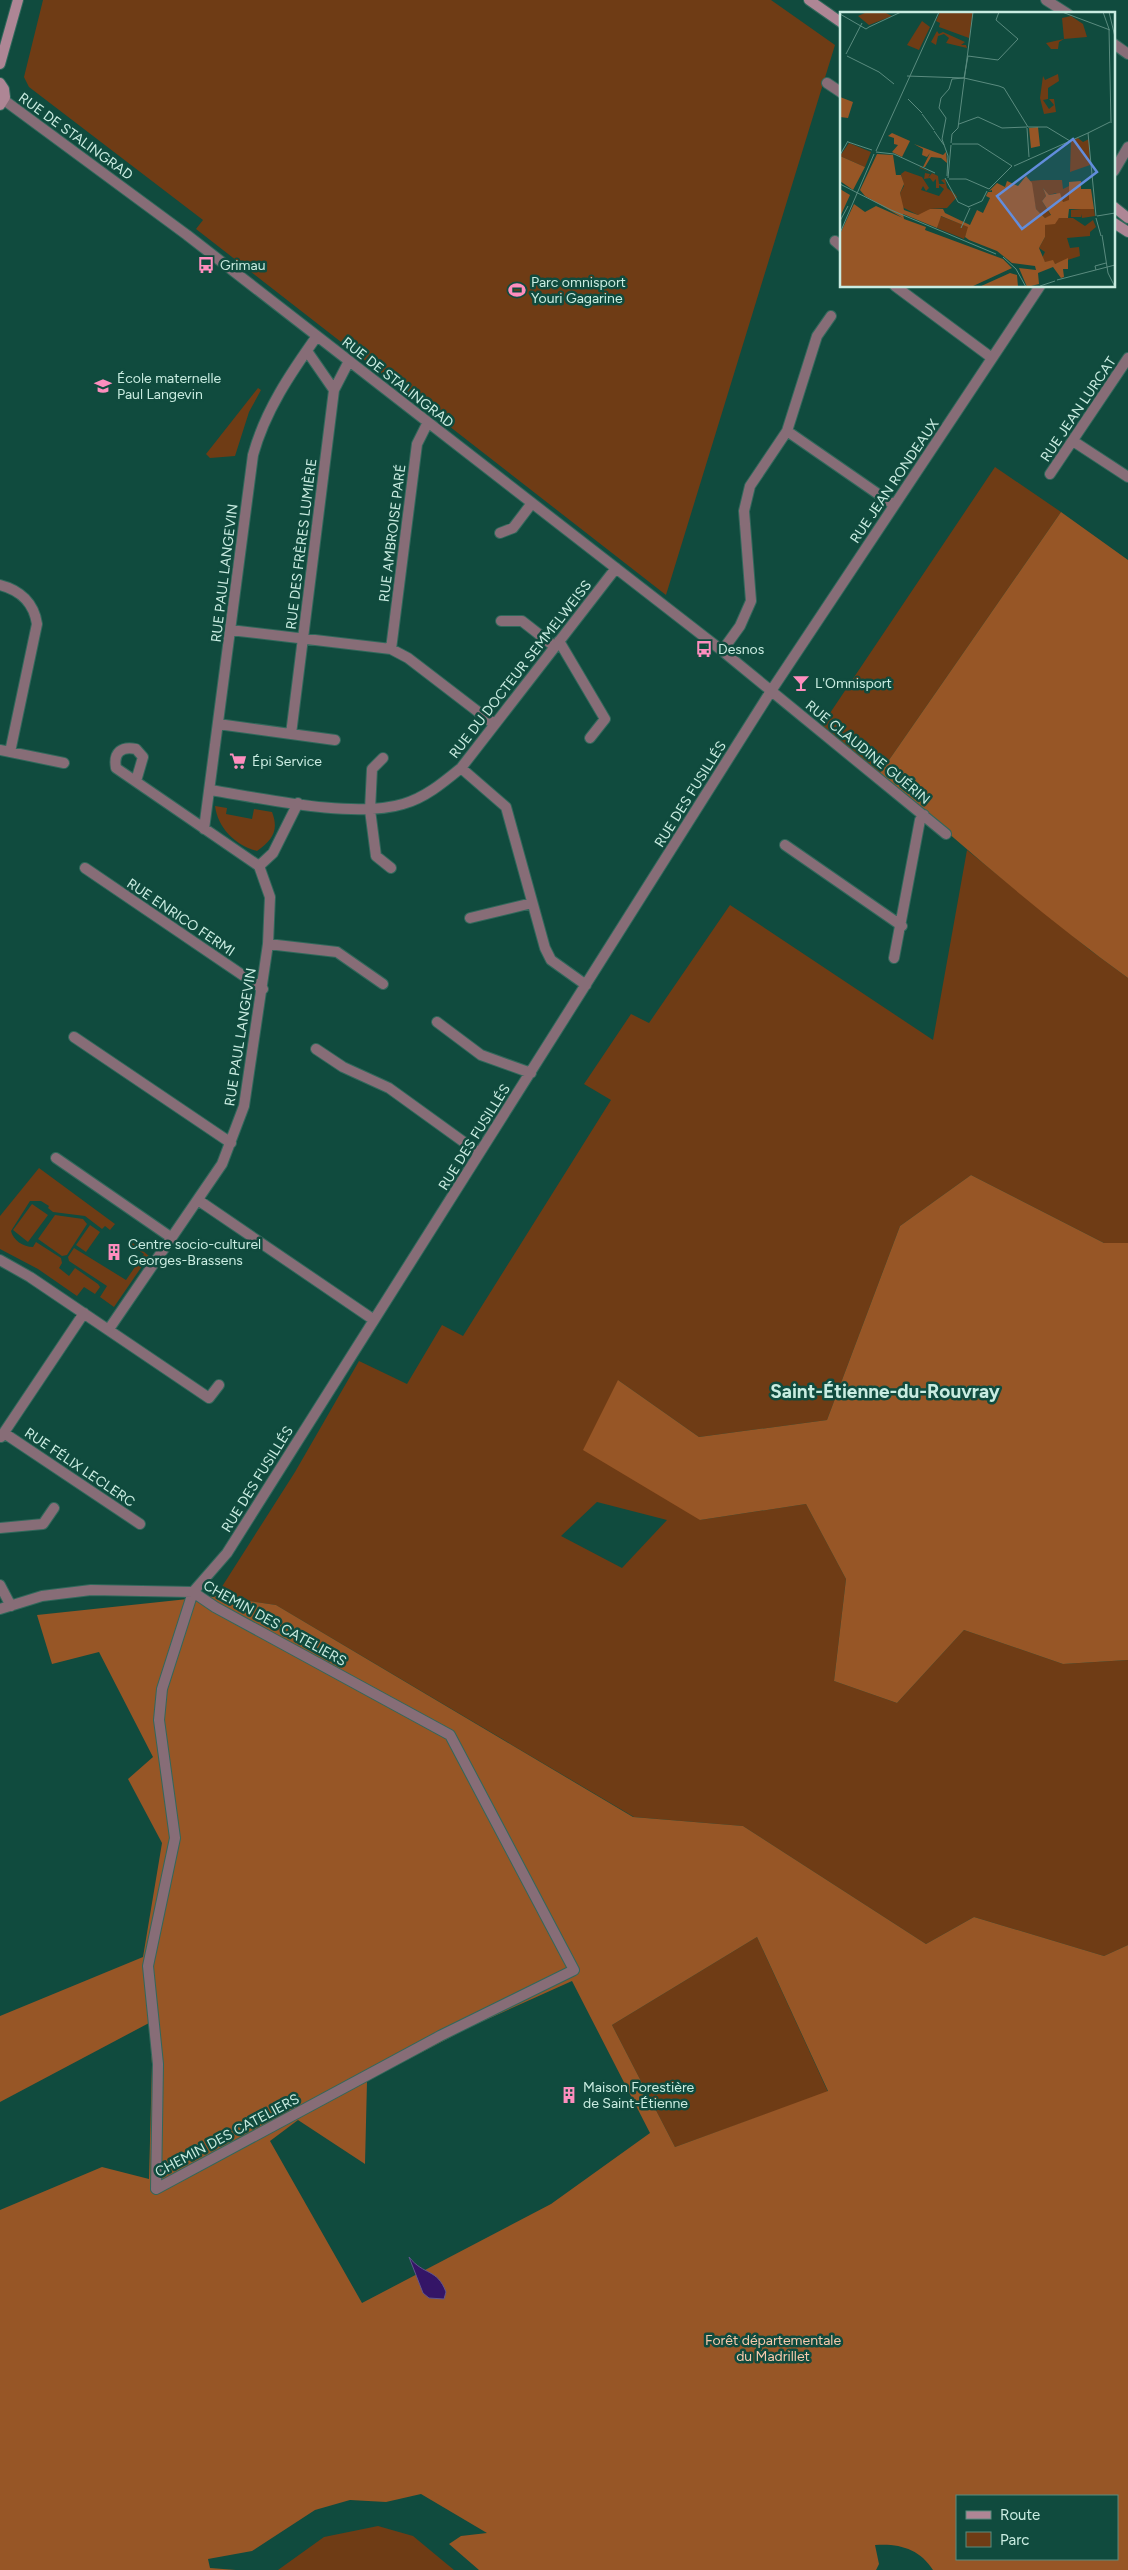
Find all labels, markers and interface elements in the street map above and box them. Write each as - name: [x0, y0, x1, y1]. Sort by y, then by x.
- inset map: [840, 12, 1116, 288]
- street label: RUE DE STALINGRAD: [15, 89, 136, 184]
- bus stop icon: Grimau: [196, 255, 216, 275]
- place label: Grimau: [220, 257, 266, 274]
- place label: Parc omnisport Youri Gagarine: [531, 274, 626, 307]
- sports icon: Parc omnisport Youri Gagarine: [507, 280, 527, 300]
- street label: RUE DE STALINGRAD: [338, 333, 457, 431]
- street label: RUE JEAN LURCAT: [1037, 353, 1120, 465]
- place label: École maternelle Paul Langevin: [117, 370, 221, 403]
- school or university icon: École maternelle Paul Langevin: [93, 376, 113, 396]
- street label: RUE JEAN RONDEAUX: [847, 416, 943, 547]
- street label: RUE DES FRÈRES LUMIÈRE: [283, 458, 320, 631]
- street label: RUE AMBROISE PARÉ: [376, 463, 409, 603]
- street label: RUE PAUL LANGEVIN: [208, 503, 241, 643]
- street label: RUE DU DOCTEUR SEMMELWEISS: [446, 577, 595, 762]
- bus stop icon: Desnos: [694, 639, 714, 659]
- place label: Desnos: [718, 641, 764, 658]
- bar icon: L'Omnisport: [791, 673, 811, 693]
- place label: L'Omnisport: [815, 675, 892, 692]
- street label: RUE CLAUDINE GUÉRIN: [802, 697, 933, 808]
- street label: RUE DES FUSILLÉS: [651, 738, 730, 850]
- supermarket icon: Épi Service: [228, 751, 248, 771]
- place label: Épi Service: [252, 753, 322, 770]
- street label: RUE ENRICO FERMI: [123, 875, 238, 960]
- street label: RUE PAUL LANGEVIN: [221, 967, 260, 1107]
- street label: RUE DES FUSILLÉS: [435, 1081, 514, 1193]
- place label: Centre socio-culturel Georges-Brassens: [128, 1236, 261, 1269]
- building icon: Centre socio-culturel Georges-Brassens: [104, 1242, 124, 1262]
- district label: Saint-Étienne-du-Rouvray: [770, 1380, 1000, 1403]
- street label: RUE DES FUSILLÉS: [218, 1423, 297, 1535]
- street label: RUE FÉLIX LECLERC: [21, 1424, 138, 1511]
- street label: CHEMIN DES CATELIERS: [200, 1577, 349, 1670]
- place label: Maison Forestière de Saint-Étienne: [583, 2079, 695, 2112]
- building icon: Maison Forestière de Saint-Étienne: [559, 2085, 579, 2105]
- street label: CHEMIN DES CATELIERS: [152, 2090, 302, 2181]
- park label: Forêt départementale du Madrillet: [705, 2332, 841, 2365]
- legend: [956, 2495, 1118, 2560]
- text: Route: [1000, 2506, 1040, 2524]
- text: Parc: [1000, 2531, 1029, 2549]

